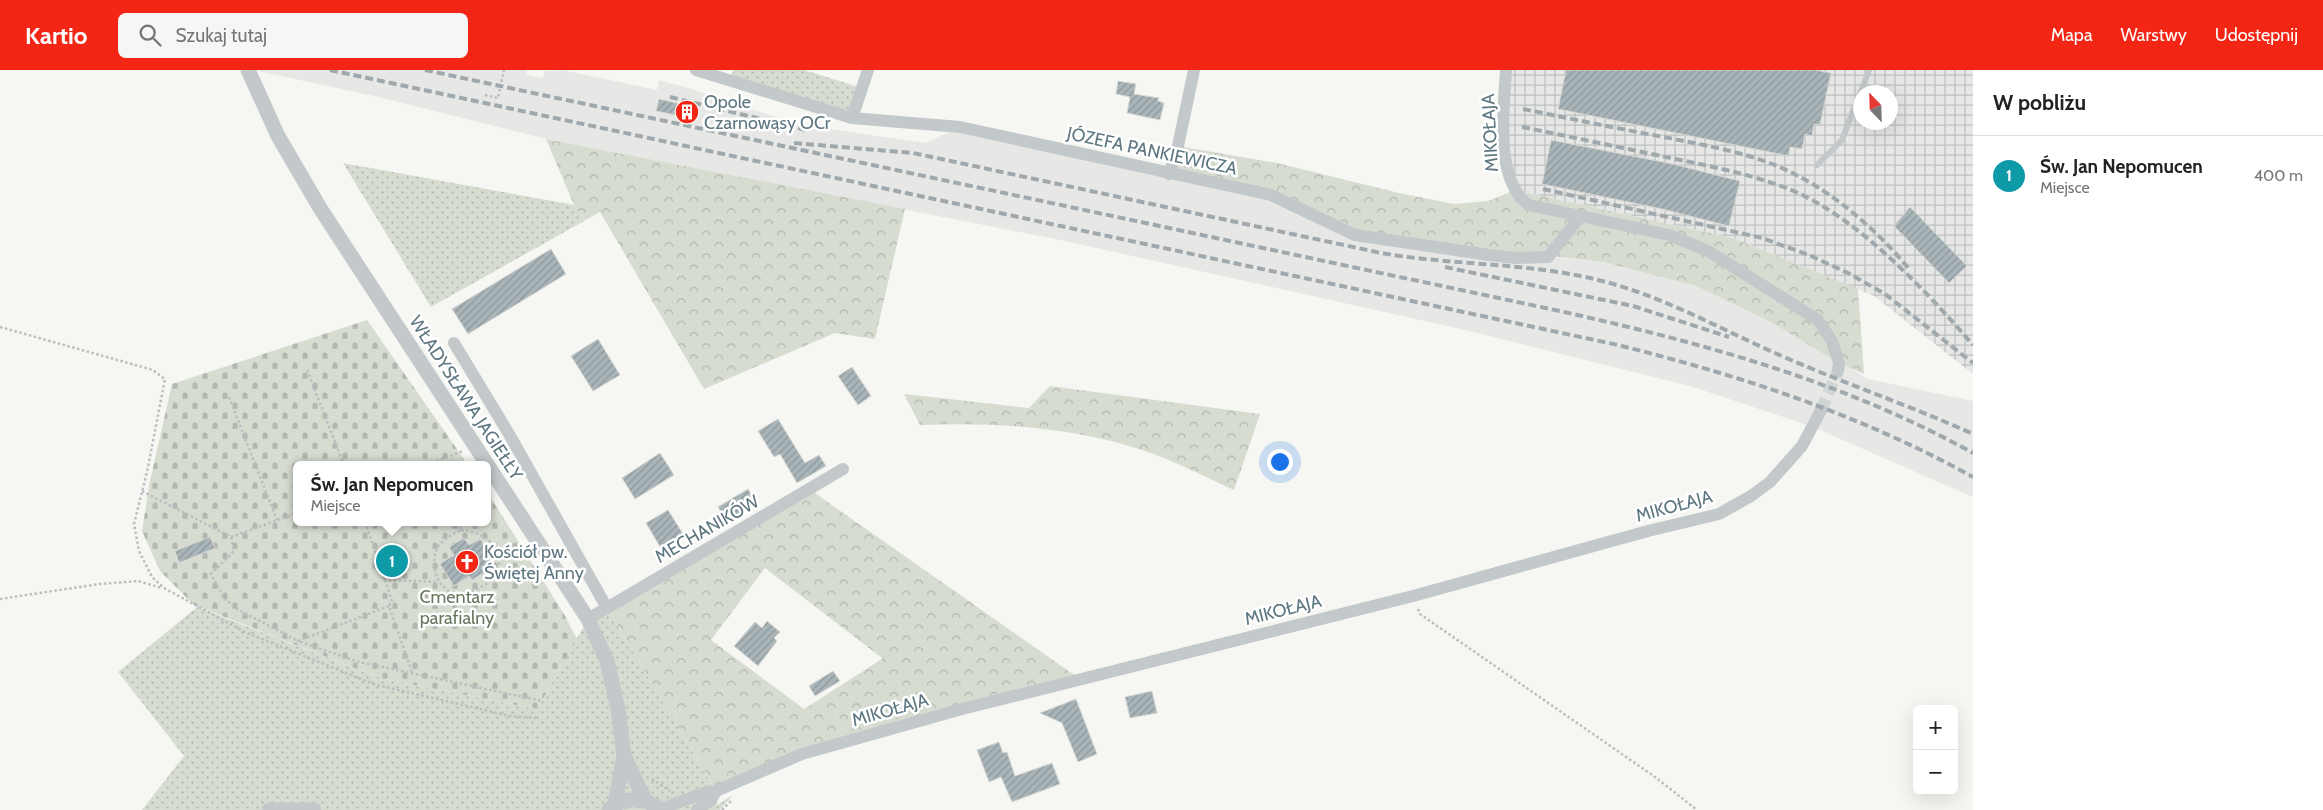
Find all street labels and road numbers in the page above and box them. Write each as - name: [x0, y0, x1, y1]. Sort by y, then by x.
- street label: MIKOŁAJA: [1477, 93, 1503, 173]
- street label: JÓZEFA PANKIEWICZA: [1064, 122, 1239, 180]
- street label: WŁADYSŁAWA JAGIEŁŁY: [405, 312, 528, 485]
- street label: MIKOŁAJA: [1633, 485, 1715, 527]
- street label: MECHANIKÓW: [651, 490, 763, 568]
- street label: MIKOŁAJA: [1242, 590, 1324, 630]
- street label: MIKOŁAJA: [849, 689, 931, 731]

